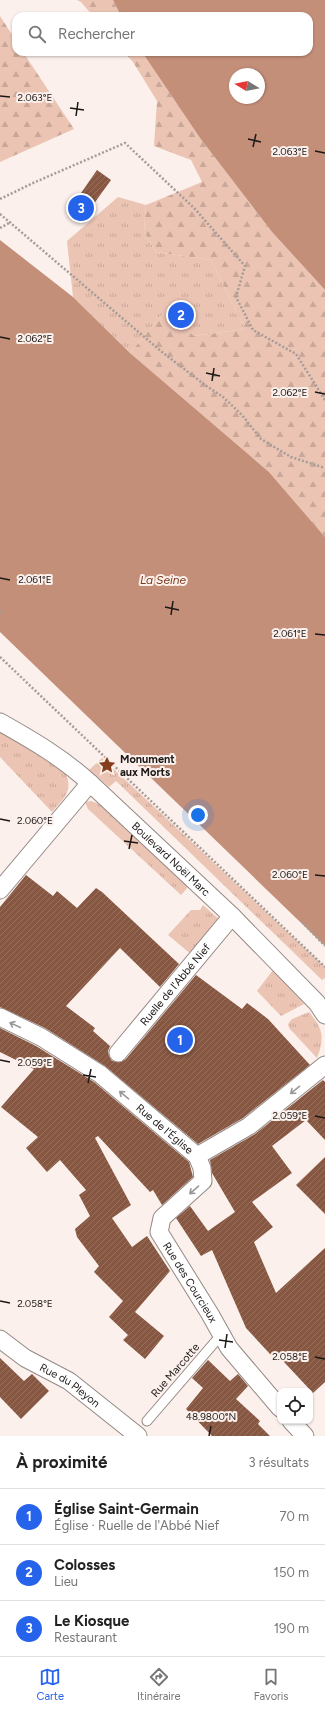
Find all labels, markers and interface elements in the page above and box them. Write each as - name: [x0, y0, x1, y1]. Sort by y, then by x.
- search box: [12, 12, 313, 56]
- icon: search: [26, 23, 48, 45]
- text: Rechercher: [58, 25, 135, 43]
- north arrow: [229, 68, 265, 104]
- text: 2.063°E: [18, 91, 52, 104]
- text: 2.063°E: [273, 145, 307, 158]
- pin: 3: [68, 193, 94, 223]
- pin: 2: [168, 300, 194, 330]
- text: 2.062°E: [18, 332, 53, 345]
- text: 2.062°E: [273, 386, 308, 399]
- text: 2.061°E: [18, 573, 52, 586]
- water label: La Seine: [140, 573, 187, 587]
- text: 2.061°E: [273, 627, 307, 640]
- place label: Monument aux Morts: [120, 753, 175, 779]
- place icon: Monument aux Morts: [97, 755, 117, 775]
- your location: [188, 805, 208, 825]
- text: 2.060°E: [17, 814, 53, 827]
- street label: Boulevard Noël Marc: [129, 820, 213, 899]
- text: 2.060°E: [272, 868, 308, 881]
- street label: Ruelle de l'Abbé Nief: [137, 941, 214, 1029]
- one-way arrow: [10, 1021, 22, 1028]
- pin: 1: [167, 1025, 193, 1055]
- text: 2.059°E: [17, 1056, 53, 1069]
- one-way arrow: [289, 1085, 300, 1094]
- one-way arrow: [119, 1090, 130, 1099]
- street label: Rue de l'Église: [133, 1101, 196, 1157]
- text: 2.059°E: [272, 1109, 308, 1122]
- one-way arrow: [188, 1185, 199, 1194]
- street label: Rue des Courcieux: [160, 1240, 220, 1326]
- text: 2.058°E: [17, 1297, 53, 1310]
- street label: Rue Marcotte: [148, 1341, 202, 1400]
- text: 2.058°E: [272, 1350, 308, 1363]
- street label: Rue du Pleyon: [37, 1361, 102, 1410]
- map controls: [277, 1388, 313, 1424]
- button: locate: [277, 1388, 313, 1424]
- text: 48.9800°N: [186, 1410, 236, 1423]
- text: À proximité: [16, 1452, 107, 1472]
- text: 3 résultats: [249, 1455, 309, 1470]
- text: Église Saint-Germain: [54, 1500, 199, 1518]
- text: 1: [26, 1509, 32, 1524]
- text: 70 m: [279, 1509, 309, 1524]
- text: Église · Ruelle de l'Abbé Nief: [54, 1518, 219, 1533]
- text: Colosses: [54, 1556, 115, 1574]
- text: 2: [25, 1565, 33, 1580]
- text: 150 m: [274, 1565, 309, 1580]
- text: Lieu: [54, 1574, 78, 1589]
- text: Le Kiosque: [54, 1612, 129, 1630]
- text: 3: [25, 1621, 33, 1636]
- text: 190 m: [274, 1621, 309, 1636]
- text: Restaurant: [54, 1630, 117, 1645]
- tab: Carte: [37, 1666, 64, 1703]
- tab: Itinéraire: [137, 1666, 181, 1703]
- tab: Favoris: [254, 1666, 288, 1703]

